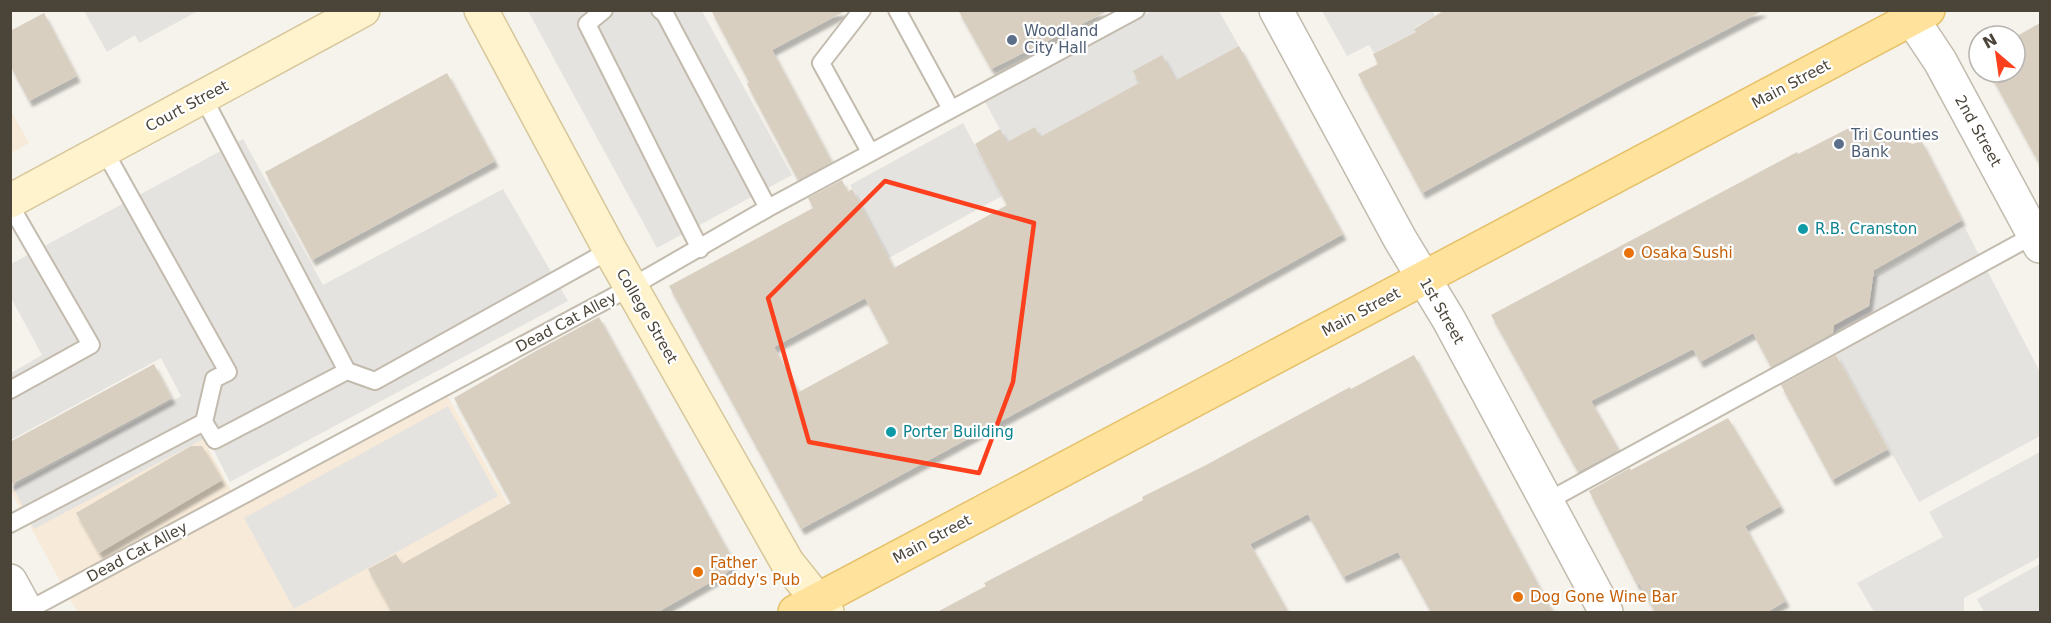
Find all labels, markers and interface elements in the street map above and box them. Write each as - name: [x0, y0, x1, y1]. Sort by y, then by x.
- place label: Woodland City Hall: [1024, 22, 1098, 57]
- north arrow: [1967, 24, 2027, 84]
- text: N: [1980, 30, 2000, 53]
- marker: Woodland City Hall: [1005, 33, 1019, 47]
- street label: Main Street: [1749, 56, 1833, 112]
- street label: Court Street: [142, 77, 232, 135]
- street label: 2nd Street: [1951, 92, 2005, 170]
- place label: Tri Counties Bank: [1850, 126, 1939, 161]
- marker: Tri Counties Bank: [1832, 137, 1846, 151]
- place label: R.B. Cranston: [1815, 220, 1917, 238]
- marker: R.B. Cranston: [1796, 222, 1810, 236]
- place label: Osaka Sushi: [1641, 244, 1733, 262]
- marker: Osaka Sushi: [1622, 246, 1636, 260]
- street label: College Street: [613, 265, 681, 367]
- street label: 1st Street: [1416, 275, 1468, 347]
- street label: Main Street: [1319, 284, 1403, 340]
- street label: Dead Cat Alley: [513, 288, 619, 356]
- place label: Porter Building: [903, 423, 1014, 441]
- marker: Porter Building: [884, 425, 898, 439]
- street label: Main Street: [890, 511, 974, 567]
- street label: Dead Cat Alley: [84, 518, 190, 586]
- place label: Father Paddy's Pub: [710, 554, 800, 589]
- marker: Father Paddy's Pub: [691, 565, 705, 579]
- place label: Dog Gone Wine Bar: [1530, 588, 1678, 606]
- marker: Dog Gone Wine Bar: [1511, 590, 1525, 604]

